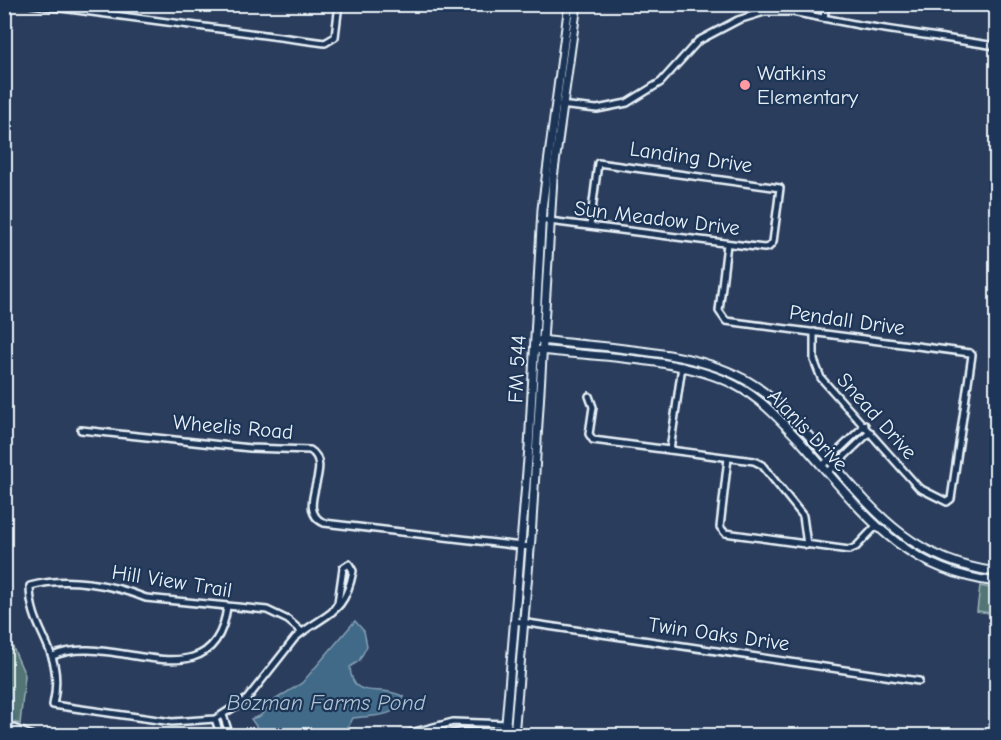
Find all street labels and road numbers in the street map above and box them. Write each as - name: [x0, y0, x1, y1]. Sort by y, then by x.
- street label: Landing Drive: [628, 137, 754, 177]
- street label: Sun Meadow Drive: [573, 196, 741, 240]
- street label: Pendall Drive: [788, 300, 906, 340]
- street label: FM 544: [503, 334, 531, 404]
- street label: Snead Drive: [832, 368, 922, 464]
- street label: Alanis Drive: [763, 384, 853, 476]
- street label: Wheelis Road: [172, 410, 294, 444]
- street label: Hill View Trail: [110, 560, 234, 602]
- street label: Twin Oaks Drive: [647, 612, 791, 656]

